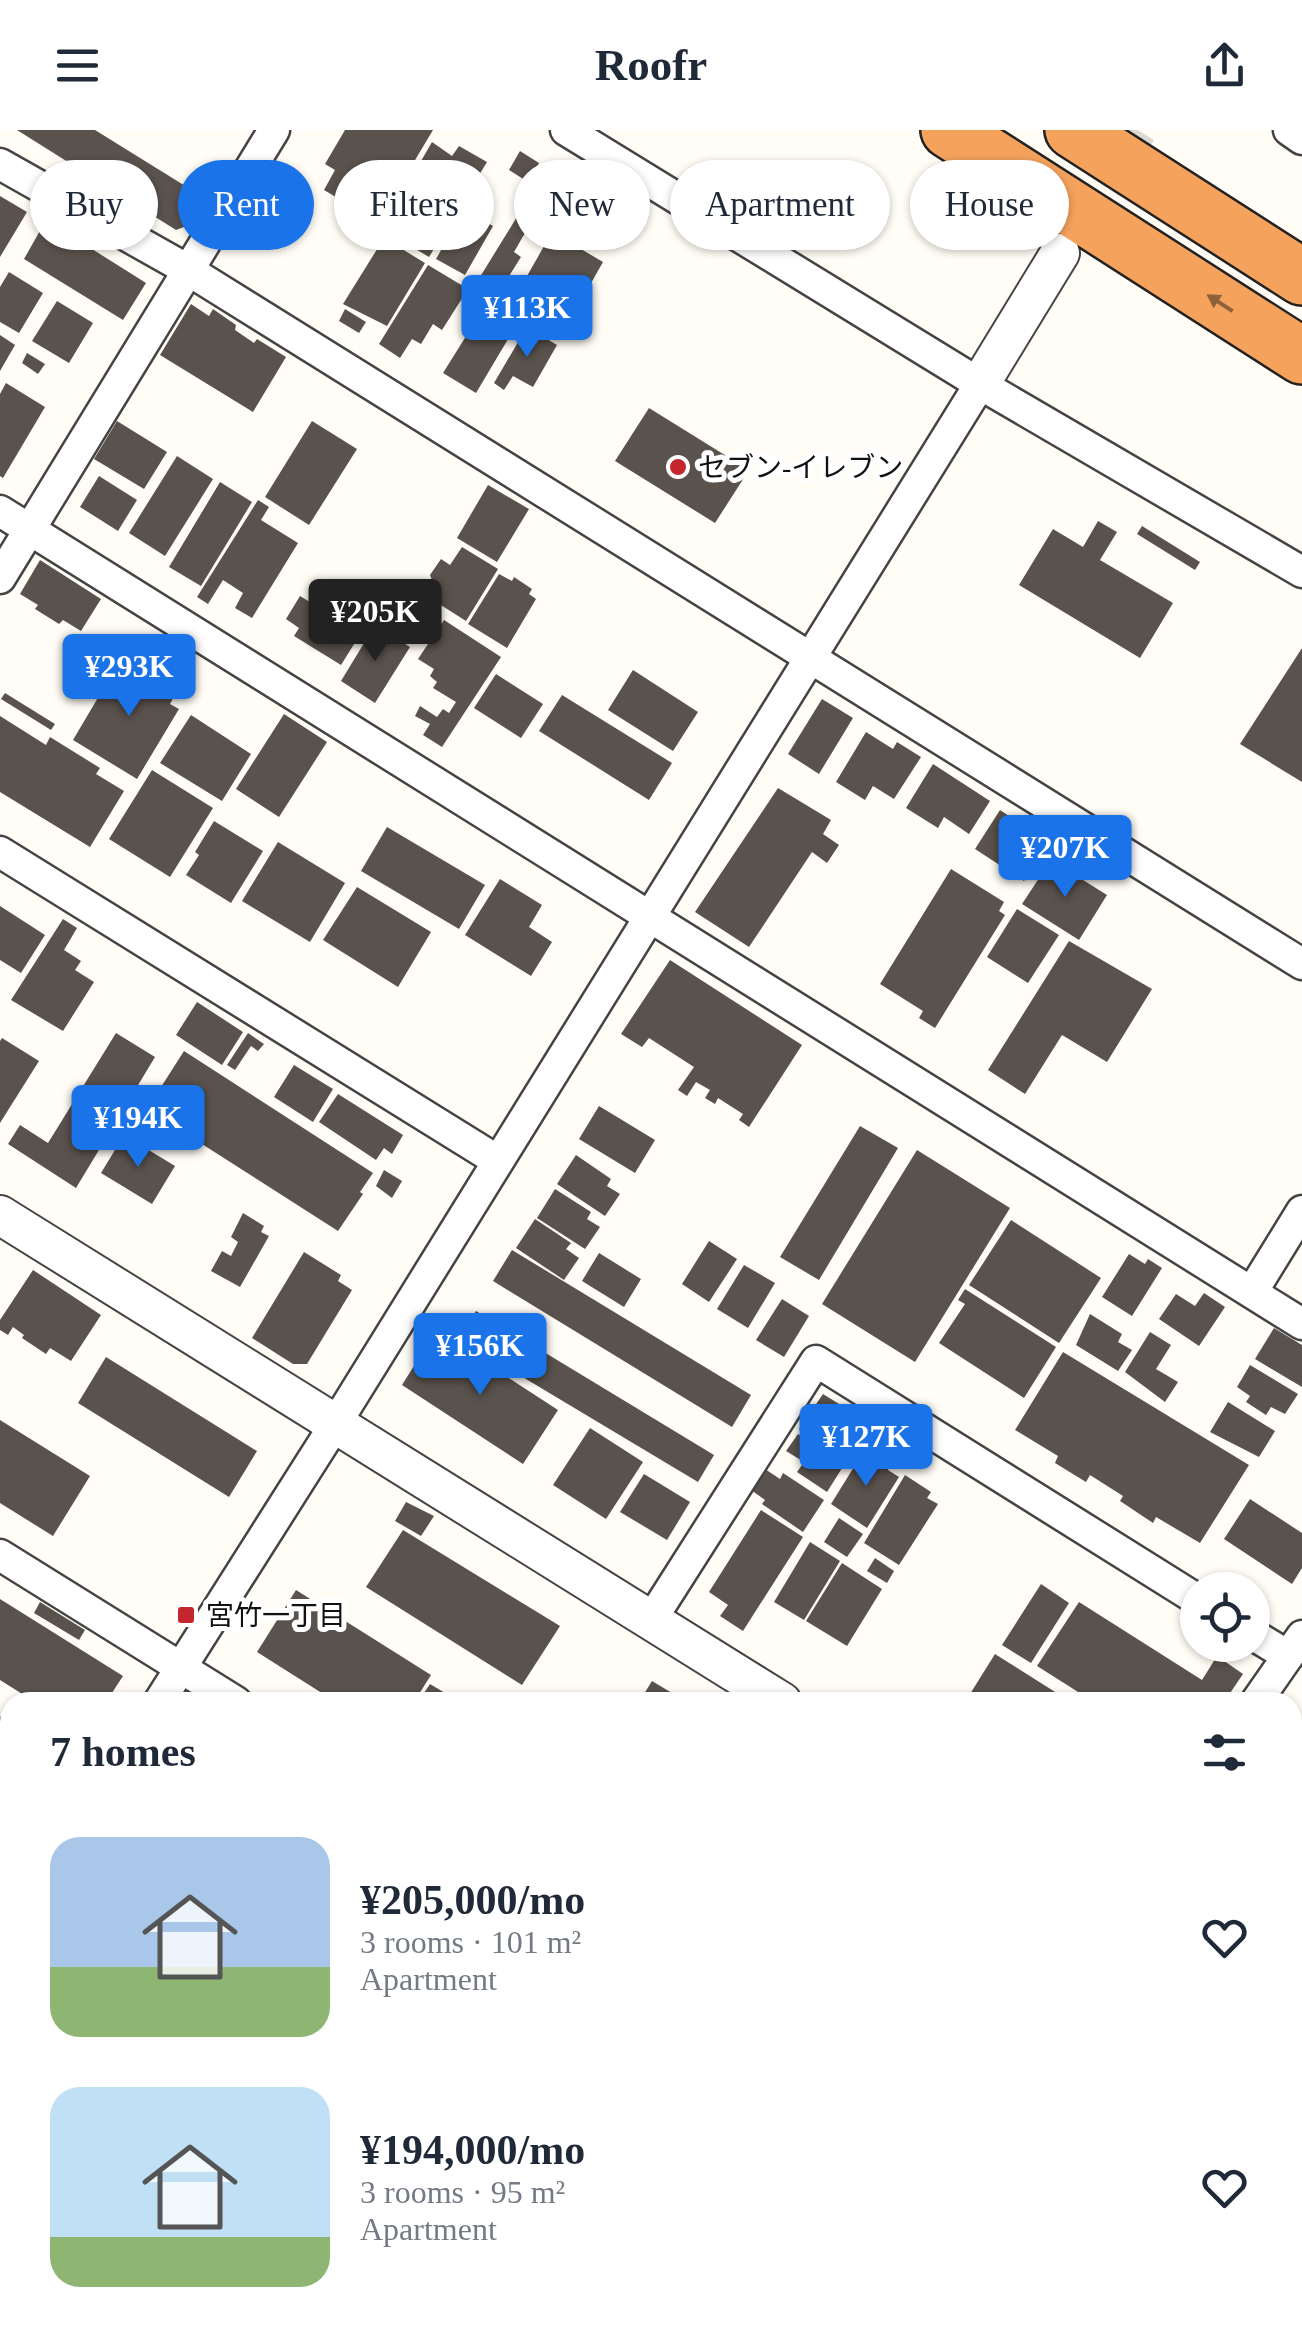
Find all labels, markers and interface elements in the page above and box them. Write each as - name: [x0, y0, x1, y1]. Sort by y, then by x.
- icon: menu: [50, 38, 105, 93]
- icon: share: [1197, 38, 1252, 93]
- text: Roofr: [595, 40, 707, 90]
- chip: Buy: [30, 160, 158, 250]
- chip: Rent: [178, 160, 314, 250]
- chip: Filters: [334, 160, 494, 250]
- chip: New: [514, 160, 650, 250]
- chip: Apartment: [670, 160, 890, 250]
- chip: House: [910, 160, 1069, 250]
- pin: ¥113K: [457, 275, 597, 360]
- text: ¥113K: [483, 289, 571, 325]
- one-way arrow: [1206, 295, 1234, 313]
- place label: セブン-イレブン: [698, 452, 903, 483]
- marker: セブン-イレブン: [667, 456, 689, 478]
- pin: ¥205K: [305, 579, 445, 664]
- text: ¥205K: [331, 593, 419, 629]
- pin: ¥293K: [59, 634, 199, 719]
- text: ¥293K: [85, 648, 173, 684]
- pin: ¥207K: [995, 815, 1135, 900]
- text: ¥207K: [1021, 829, 1109, 865]
- pin: ¥194K: [68, 1085, 208, 1170]
- text: ¥194K: [94, 1099, 182, 1135]
- pin: ¥156K: [410, 1313, 550, 1398]
- text: ¥156K: [436, 1327, 524, 1363]
- pin: ¥127K: [796, 1404, 936, 1489]
- text: ¥127K: [822, 1418, 910, 1454]
- map controls: [1180, 1572, 1270, 1662]
- button: locate: [1180, 1572, 1270, 1662]
- place label: 宮竹一丁目: [206, 1600, 346, 1631]
- marker: 宮竹一丁目: [175, 1604, 197, 1626]
- icon: filters: [1197, 1725, 1252, 1780]
- text: 7 homes: [50, 1729, 196, 1775]
- icon: home: [130, 1877, 250, 1997]
- text: ¥205,000/mo: [360, 1877, 585, 1923]
- icon: heart: [1197, 1910, 1252, 1965]
- text: 3 rooms · 101 m²: [360, 1924, 581, 1960]
- text: Apartment: [360, 1961, 497, 1997]
- icon: home: [130, 2127, 250, 2247]
- text: ¥194,000/mo: [360, 2127, 585, 2173]
- icon: heart: [1197, 2160, 1252, 2215]
- text: 3 rooms · 95 m²: [360, 2174, 565, 2210]
- text: Apartment: [360, 2211, 497, 2247]

